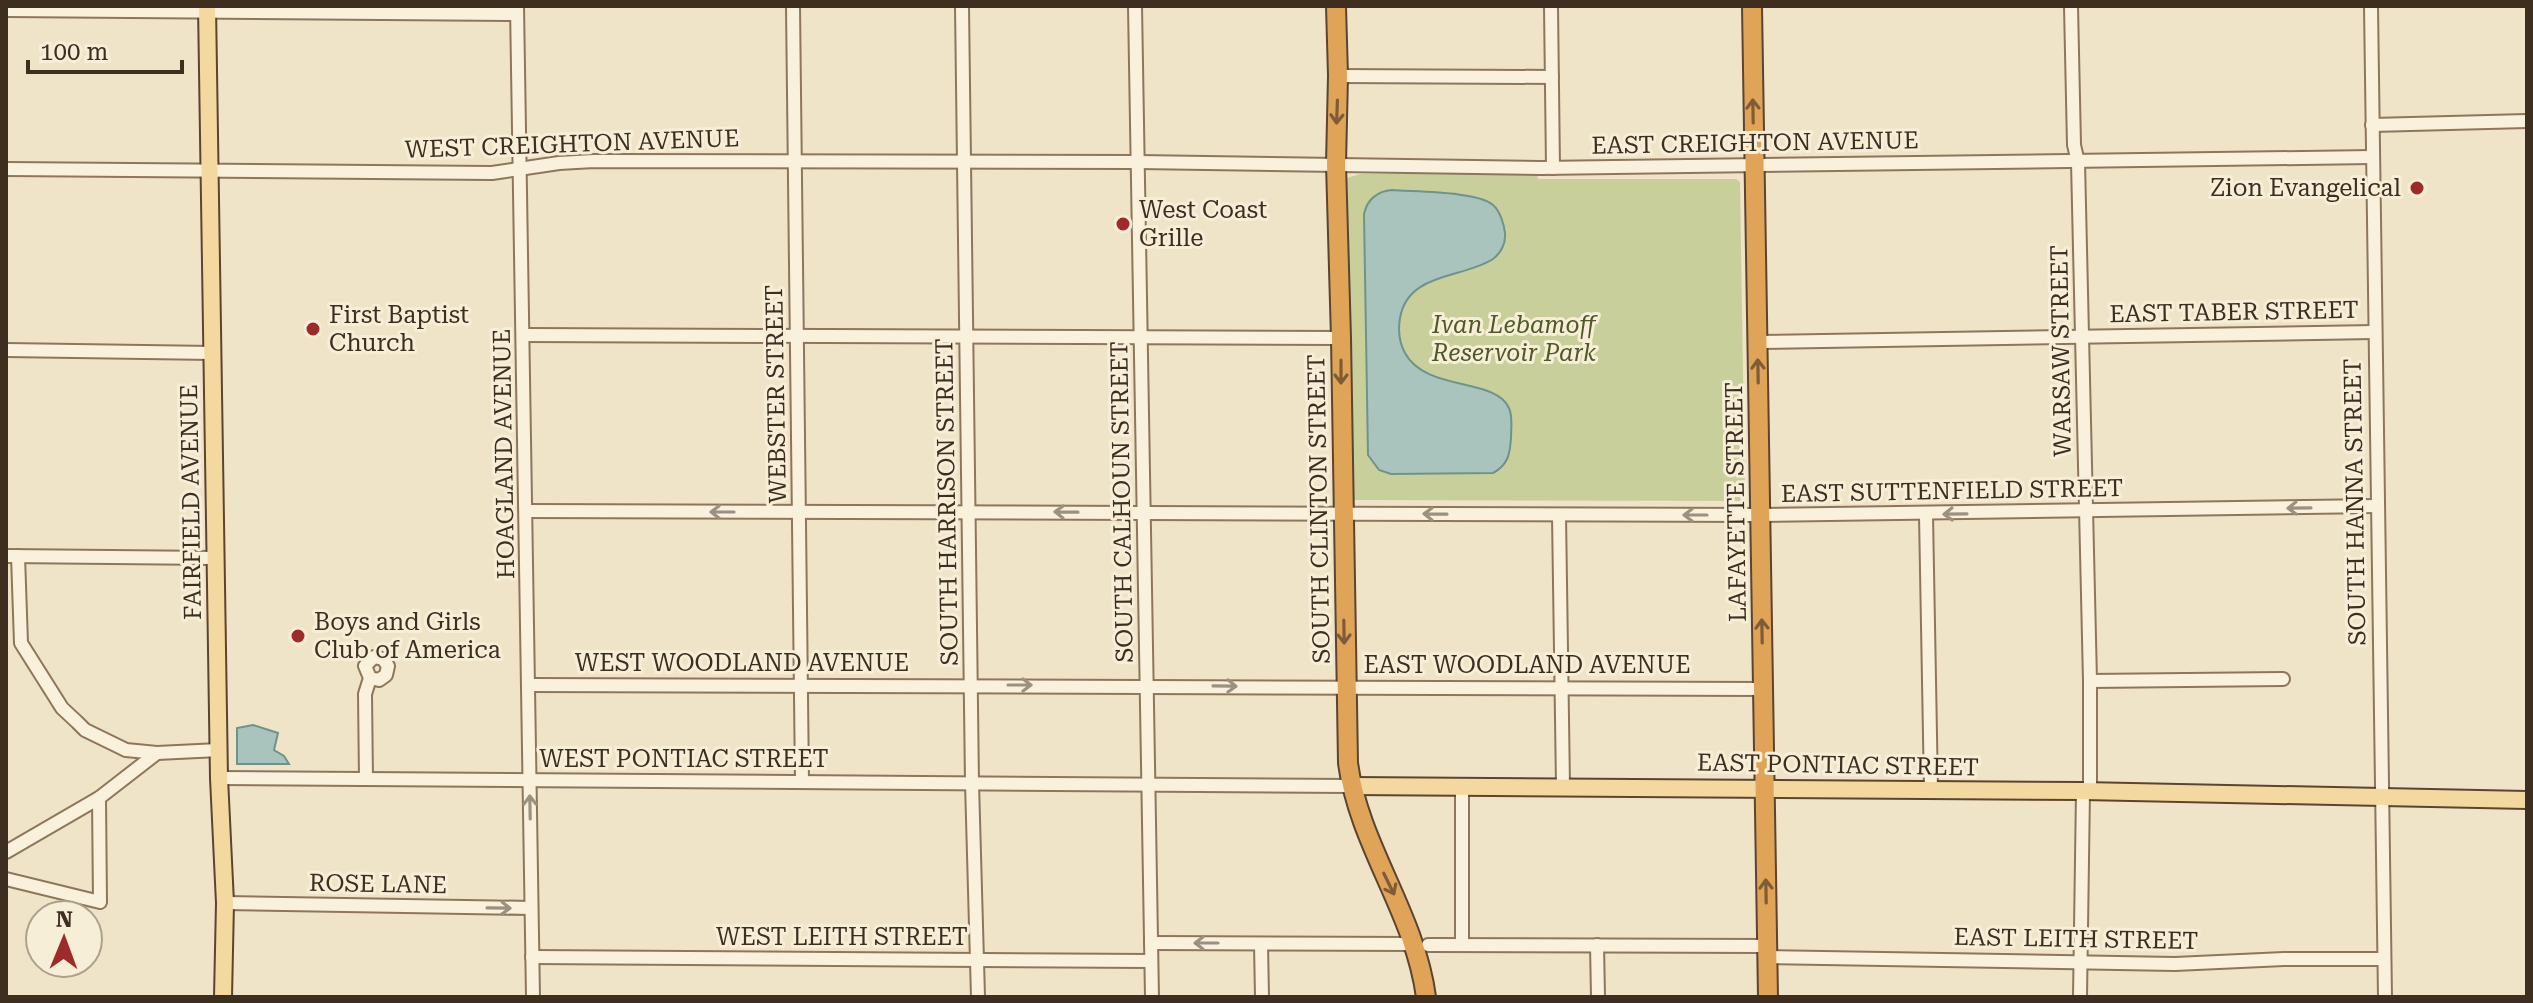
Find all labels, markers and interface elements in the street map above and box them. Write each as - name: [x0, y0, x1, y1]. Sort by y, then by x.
- scale bar: [28, 24, 182, 74]
- text: 100 m: [40, 38, 108, 66]
- one-way arrow: [1330, 98, 1345, 125]
- one-way arrow: [1745, 98, 1760, 125]
- street label: WEST CREIGHTON AVENUE: [404, 124, 740, 164]
- street label: EAST CREIGHTON AVENUE: [1591, 126, 1919, 160]
- place label: Zion Evangelical: [2210, 174, 2401, 202]
- marker: Zion Evangelical: [2408, 179, 2426, 197]
- place label: West Coast Grille: [1139, 196, 1267, 252]
- marker: West Coast Grille: [1114, 215, 1132, 233]
- street label: WARSAW STREET: [2045, 245, 2077, 457]
- street label: WEBSTER STREET: [760, 284, 792, 504]
- street label: EAST TABER STREET: [2109, 296, 2359, 328]
- place label: First Baptist Church: [329, 301, 469, 357]
- park label: Ivan Lebamoff Reservoir Park: [1431, 311, 1598, 367]
- marker: First Baptist Church: [304, 320, 322, 338]
- street label: HOAGLAND AVENUE: [488, 329, 520, 579]
- street label: SOUTH HARRISON STREET: [930, 338, 964, 666]
- street label: SOUTH CALHOUN STREET: [1105, 341, 1139, 663]
- street label: SOUTH CLINTON STREET: [1302, 354, 1336, 664]
- one-way arrow: [1334, 358, 1349, 385]
- one-way arrow: [1750, 358, 1766, 385]
- street label: SOUTH HANNA STREET: [2338, 358, 2372, 646]
- street label: LAFAYETTE STREET: [1720, 382, 1752, 622]
- street label: FAIRFIELD AVENUE: [175, 384, 207, 620]
- street label: EAST SUTTENFIELD STREET: [1781, 474, 2123, 508]
- one-way arrow: [2286, 500, 2313, 515]
- one-way arrow: [709, 504, 736, 520]
- one-way arrow: [1053, 504, 1080, 520]
- one-way arrow: [1422, 506, 1449, 522]
- one-way arrow: [1942, 506, 1969, 522]
- one-way arrow: [1682, 507, 1709, 523]
- place label: Boys and Girls Club of America: [314, 608, 501, 664]
- one-way arrow: [1337, 618, 1352, 645]
- one-way arrow: [1755, 618, 1770, 645]
- marker: Boys and Girls Club of America: [289, 627, 307, 645]
- street label: WEST WOODLAND AVENUE: [575, 649, 909, 677]
- street label: EAST WOODLAND AVENUE: [1363, 651, 1691, 679]
- one-way arrow: [1006, 677, 1033, 693]
- one-way arrow: [1211, 679, 1238, 694]
- street label: WEST PONTIAC STREET: [539, 745, 829, 773]
- street label: EAST PONTIAC STREET: [1697, 749, 1979, 781]
- one-way arrow: [522, 794, 537, 821]
- street label: ROSE LANE: [309, 869, 447, 899]
- one-way arrow: [1382, 872, 1397, 896]
- one-way arrow: [1758, 878, 1774, 905]
- north arrow: [24, 899, 104, 979]
- one-way arrow: [485, 900, 512, 915]
- text: N: [56, 907, 73, 932]
- street label: WEST LEITH STREET: [716, 923, 968, 951]
- street label: EAST LEITH STREET: [1953, 923, 2199, 955]
- one-way arrow: [1193, 935, 1220, 951]

